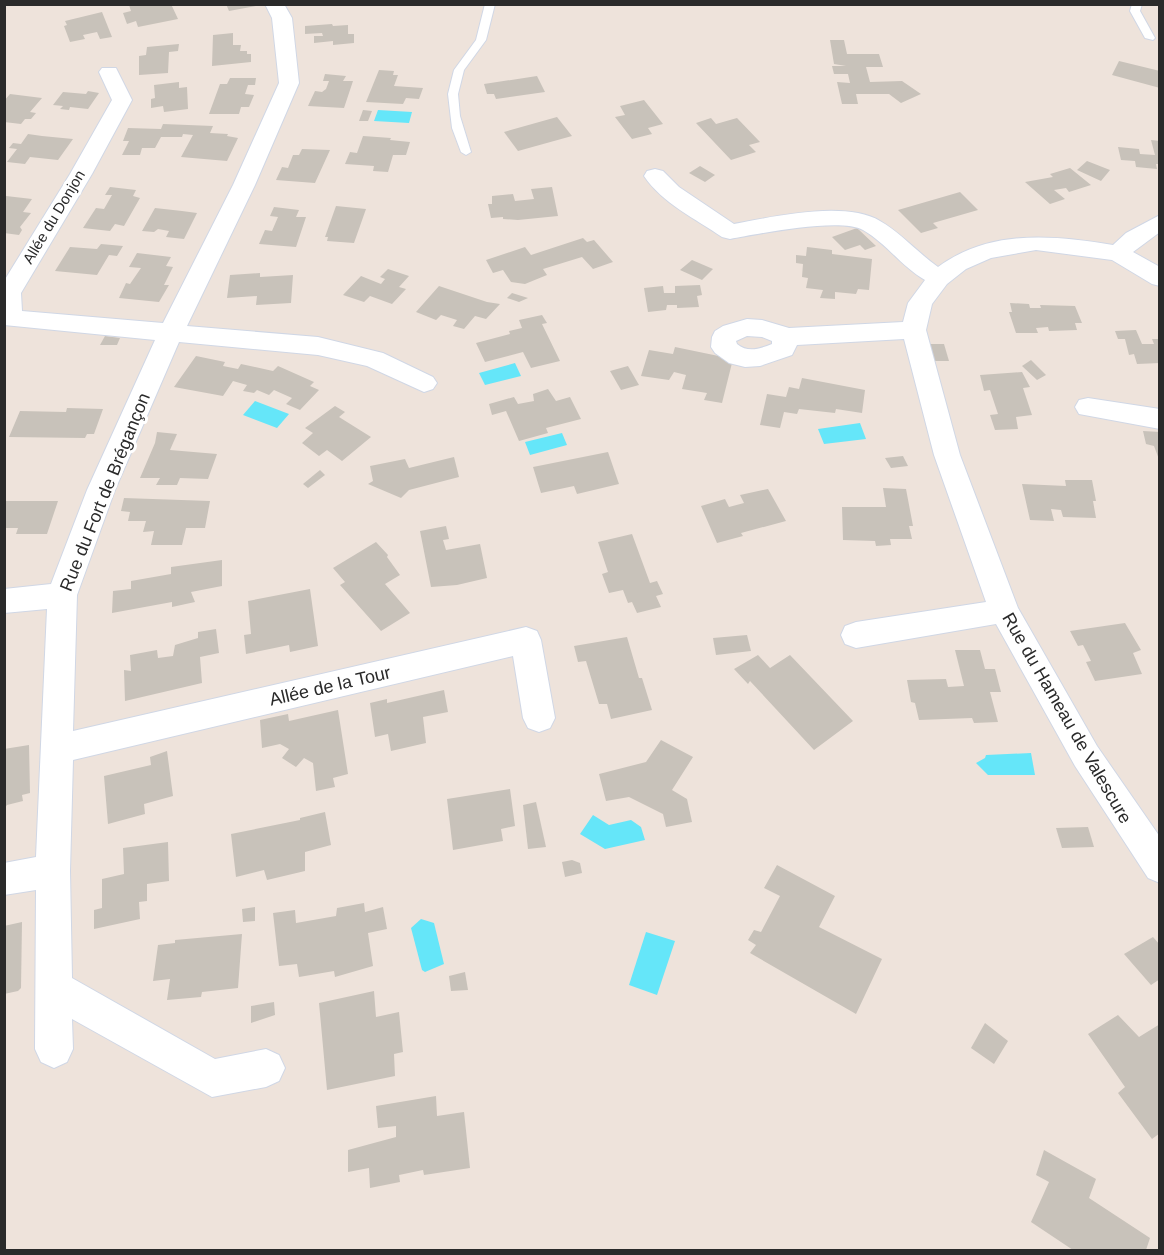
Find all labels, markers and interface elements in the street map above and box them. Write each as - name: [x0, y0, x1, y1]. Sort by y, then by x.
- street label: Allée du Donjon: [19, 167, 88, 267]
- street label: Rue du Fort de Brégançon: [56, 390, 154, 594]
- street label: Rue du Hameau de Valescure: [998, 609, 1136, 827]
- street label: Allée de la Tour: [267, 662, 393, 710]

